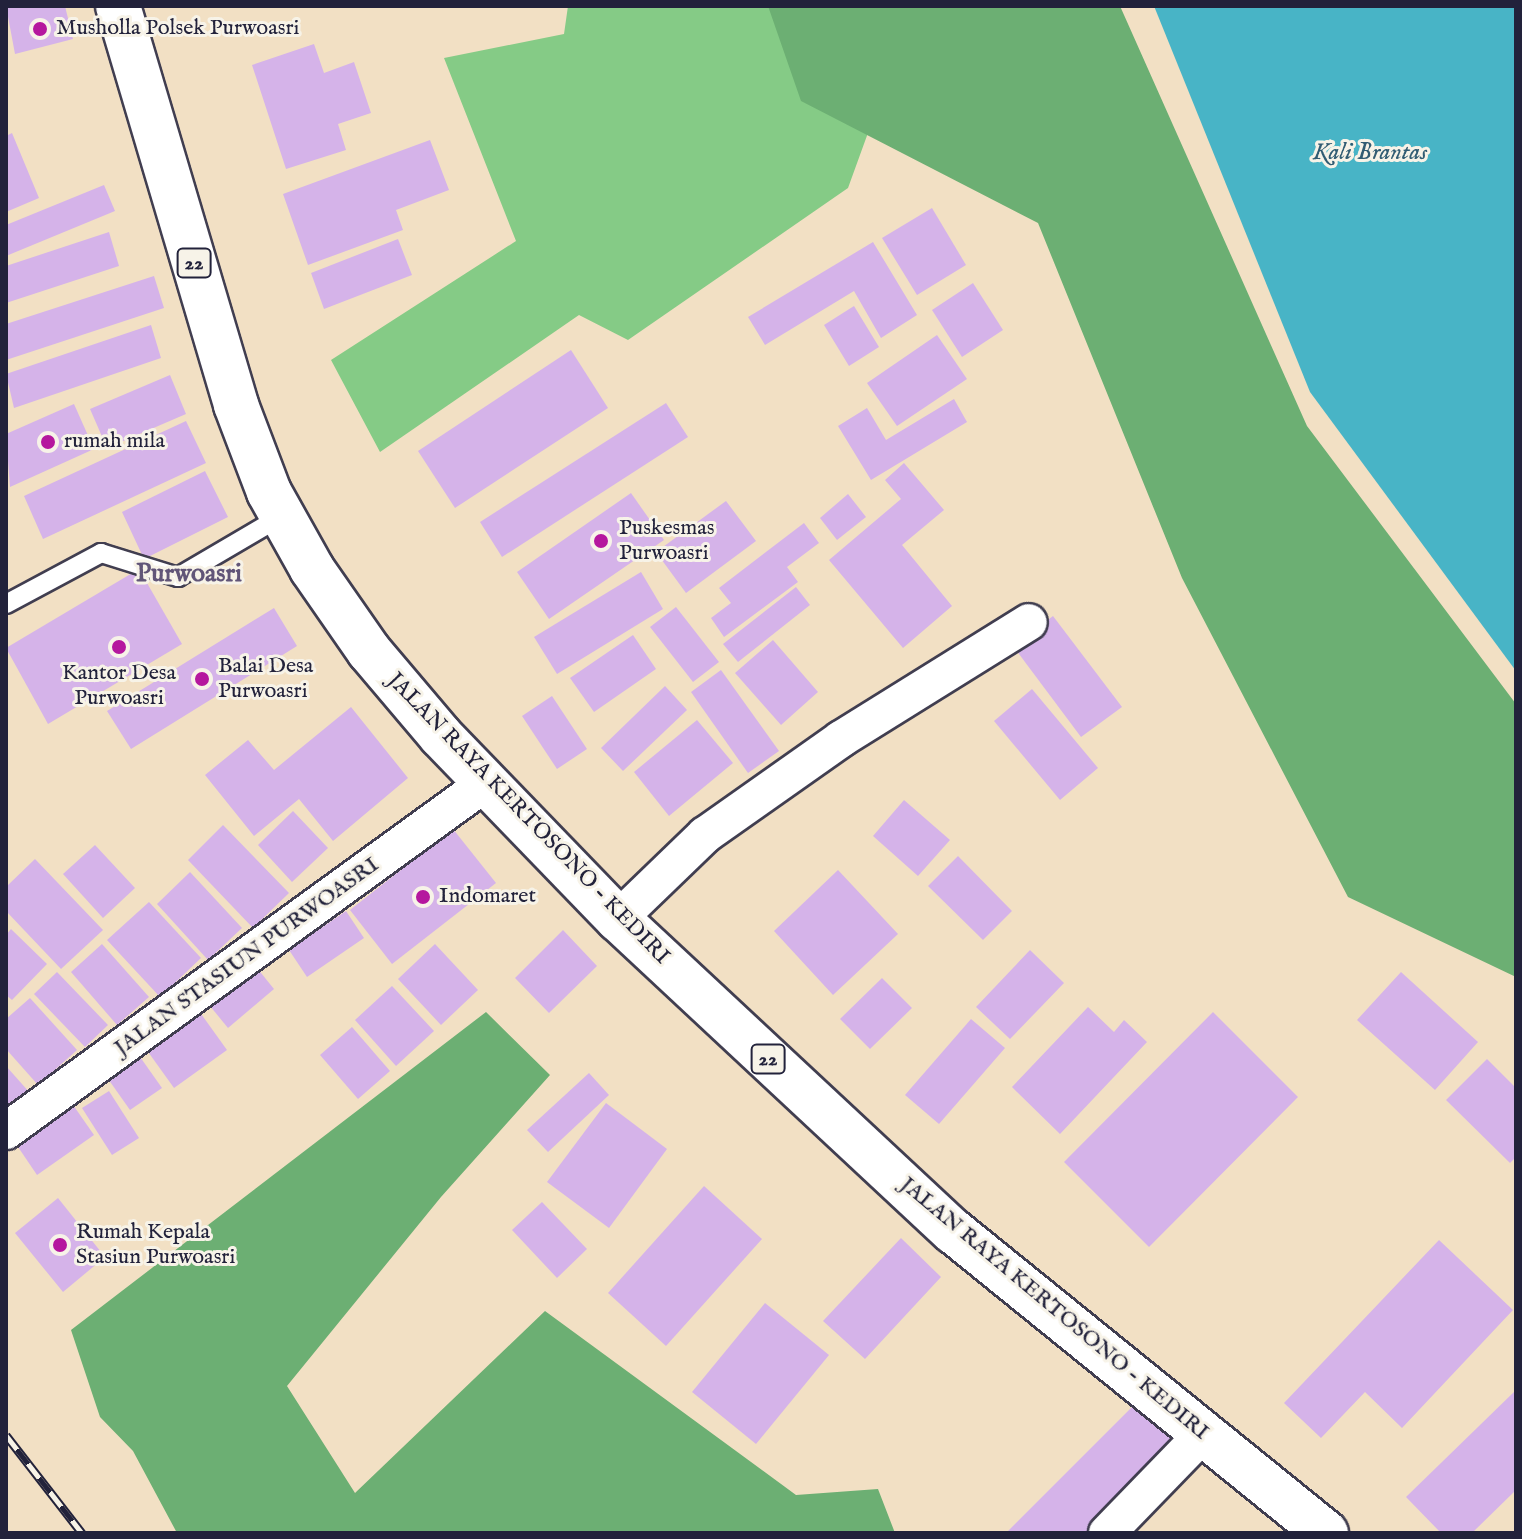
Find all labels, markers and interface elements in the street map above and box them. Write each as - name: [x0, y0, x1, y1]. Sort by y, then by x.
- place label: Musholla Polsek Purwoasri: [56, 16, 299, 42]
- marker: Musholla Polsek Purwoasri: [31, 20, 49, 38]
- water label: Kali Brantas: [1313, 139, 1427, 167]
- road number: 22: [176, 247, 212, 279]
- place label: rumah mila: [64, 429, 165, 455]
- marker: rumah mila: [39, 433, 57, 451]
- place label: Puskesmas Purwoasri: [619, 515, 715, 566]
- marker: Puskesmas Purwoasri: [590, 530, 612, 552]
- district label: Purwoasri: [136, 558, 242, 590]
- marker: Kantor Desa Purwoasri: [110, 638, 128, 656]
- place label: Balai Desa Purwoasri: [218, 653, 313, 704]
- place label: Kantor Desa Purwoasri: [62, 660, 176, 712]
- street label: JALAN RAYA KERTOSONO - KEDIRI: [381, 668, 675, 970]
- marker: Balai Desa Purwoasri: [193, 670, 211, 688]
- street label: JALAN STASIUN PURWOASRI: [110, 852, 384, 1062]
- place label: Indomaret: [439, 884, 536, 910]
- marker: Indomaret: [414, 888, 432, 906]
- road number: 22: [750, 1043, 786, 1075]
- street label: JALAN RAYA KERTOSONO - KEDIRI: [894, 1172, 1214, 1446]
- place label: Rumah Kepala Stasiun Purwoasri: [76, 1219, 235, 1270]
- marker: Rumah Kepala Stasiun Purwoasri: [51, 1236, 69, 1254]

